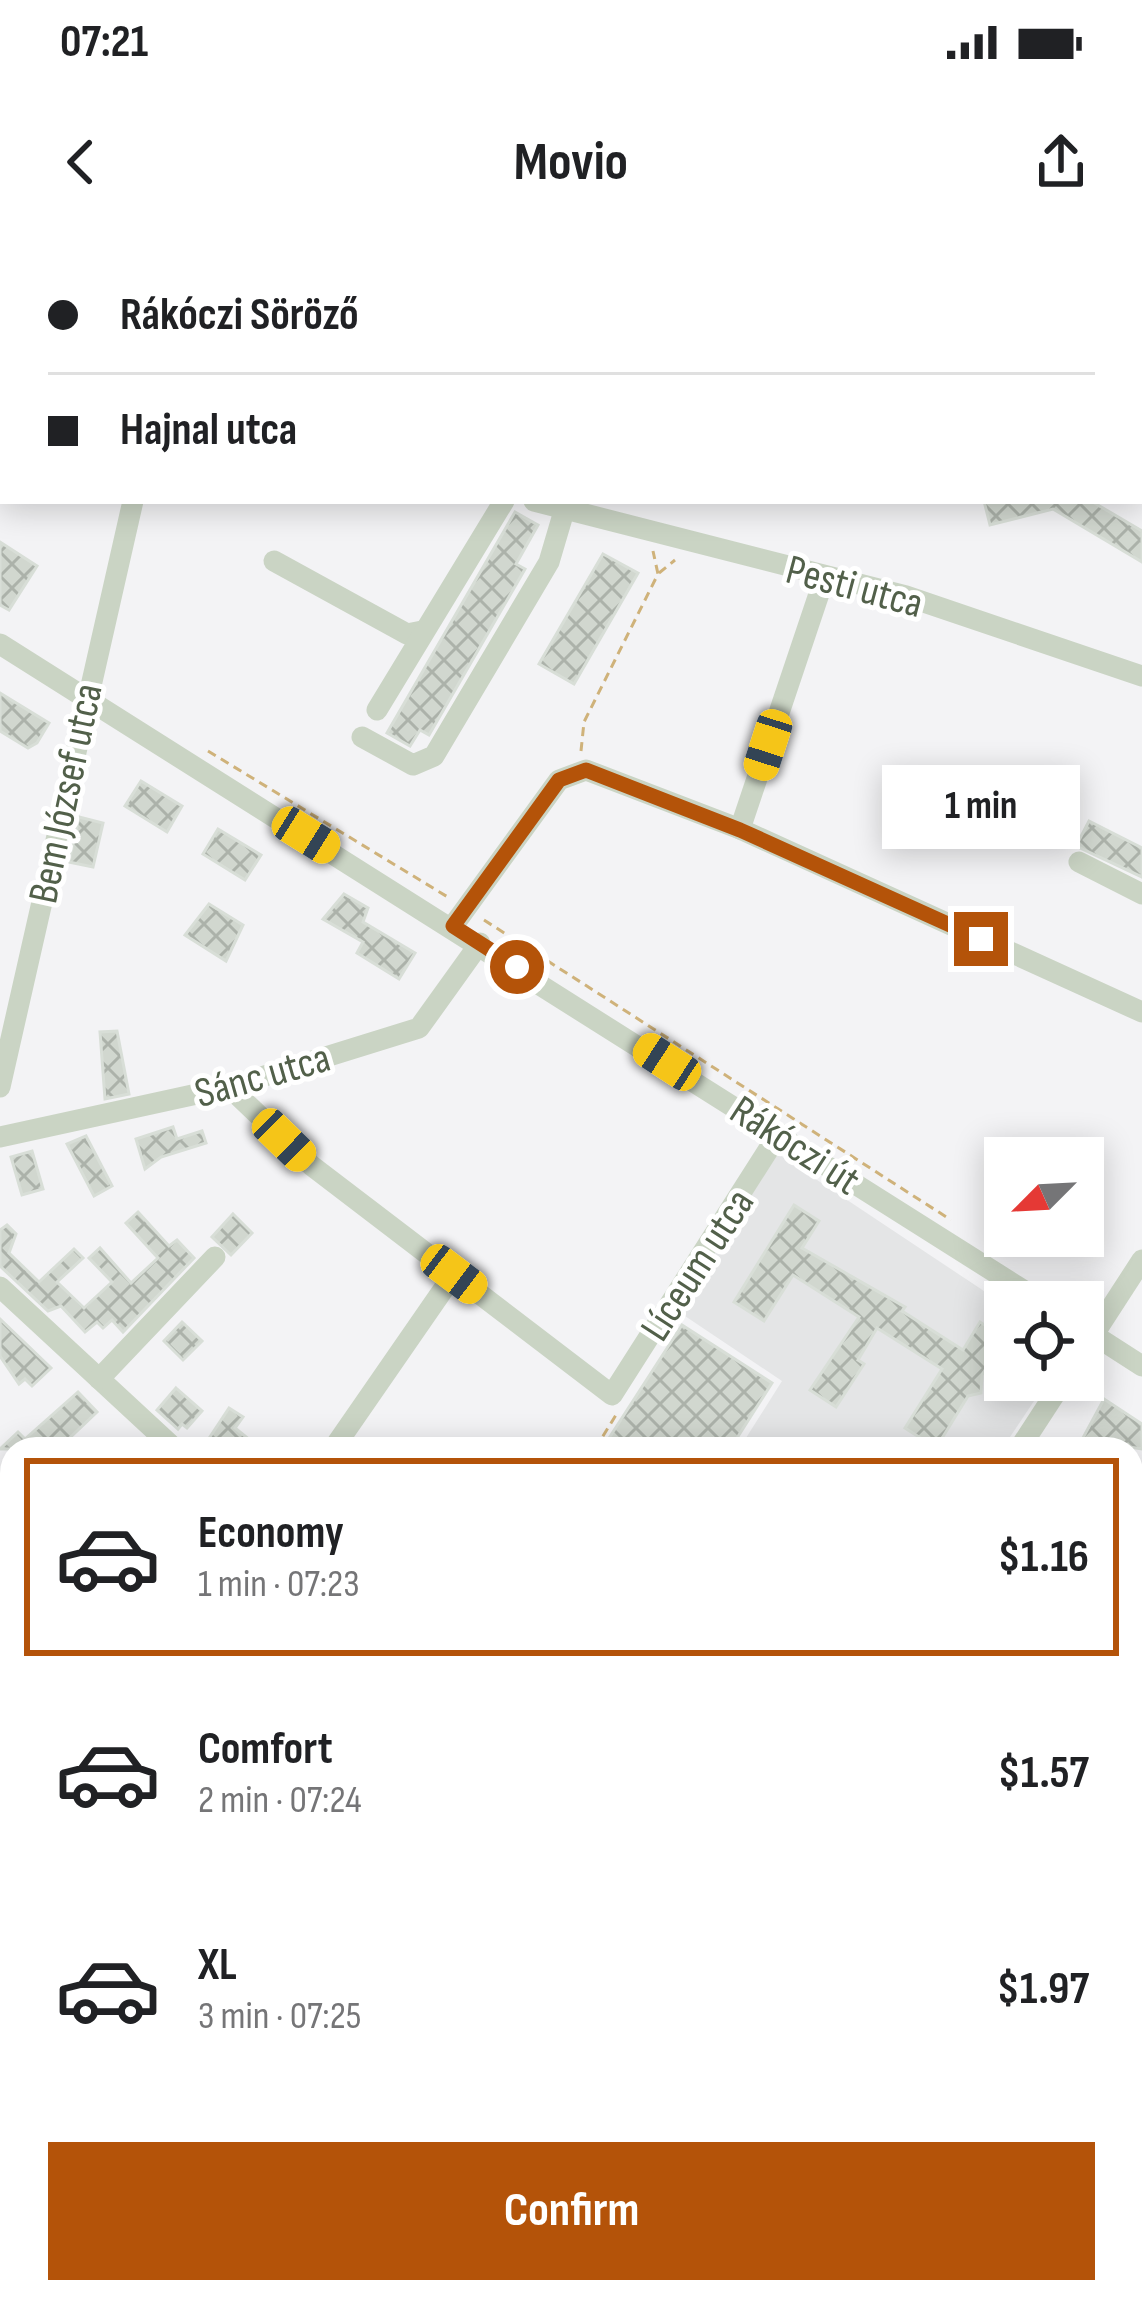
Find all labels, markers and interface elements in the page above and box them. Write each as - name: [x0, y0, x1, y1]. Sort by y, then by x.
- text: 07:21: [60, 15, 148, 70]
- icon: back: [48, 129, 114, 195]
- icon: share: [1028, 129, 1094, 195]
- text: Movio: [514, 130, 628, 195]
- text: Rákóczi Söröző: [120, 288, 359, 343]
- text: Hajnal utca: [120, 403, 297, 458]
- street label: Pesti utca: [780, 545, 928, 630]
- street label: Bem József utca: [18, 679, 115, 908]
- car: [740, 705, 796, 785]
- callout: 1 min: [882, 765, 1080, 849]
- text: 1 min: [945, 783, 1017, 830]
- car: [266, 801, 346, 869]
- route end: [954, 912, 1008, 966]
- route start: [490, 940, 544, 994]
- car: [627, 1027, 707, 1097]
- street label: Sánc utca: [189, 1033, 336, 1120]
- street label: Rákóczi út: [720, 1085, 869, 1207]
- car: [246, 1102, 322, 1178]
- north arrow: [984, 1137, 1104, 1257]
- map controls: [984, 1137, 1104, 1401]
- street label: Líceum utca: [630, 1180, 766, 1351]
- car: [414, 1238, 494, 1310]
- button: locate: [984, 1281, 1104, 1401]
- icon: car: [54, 1503, 162, 1611]
- text: Economy: [198, 1506, 344, 1561]
- text: $1.16: [998, 1530, 1089, 1585]
- text: 1 min · 07:23: [198, 1561, 360, 1608]
- icon: car: [54, 1719, 162, 1827]
- text: Comfort: [198, 1722, 333, 1777]
- text: $1.57: [998, 1746, 1089, 1801]
- text: 2 min · 07:24: [198, 1777, 362, 1824]
- icon: car: [54, 1935, 162, 2043]
- text: XL: [198, 1938, 237, 1993]
- text: $1.97: [997, 1962, 1089, 2017]
- text: 3 min · 07:25: [198, 1993, 361, 2040]
- button: Confirm: [48, 2142, 1095, 2280]

